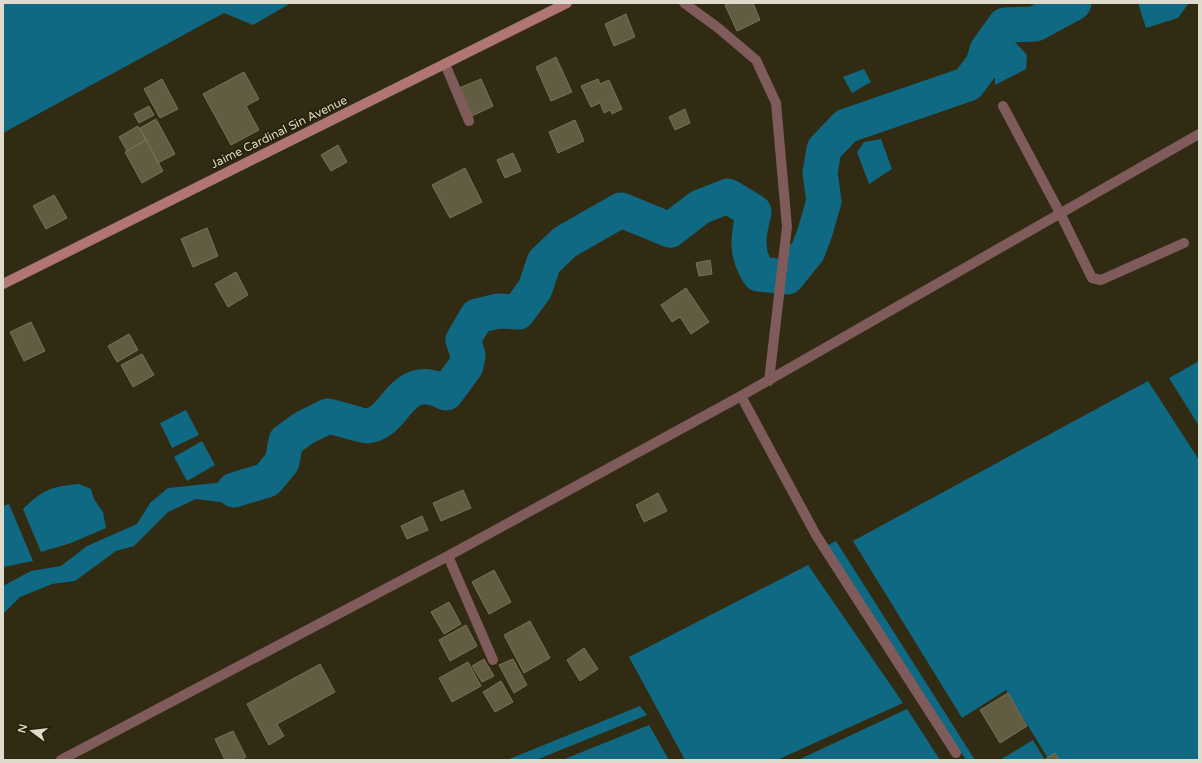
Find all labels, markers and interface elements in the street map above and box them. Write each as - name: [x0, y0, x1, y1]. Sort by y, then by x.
- street label: Jaime Cardinal Sin Avenue: [208, 93, 350, 171]
- north arrow: [12, 711, 52, 751]
- text: N: [15, 723, 30, 734]

